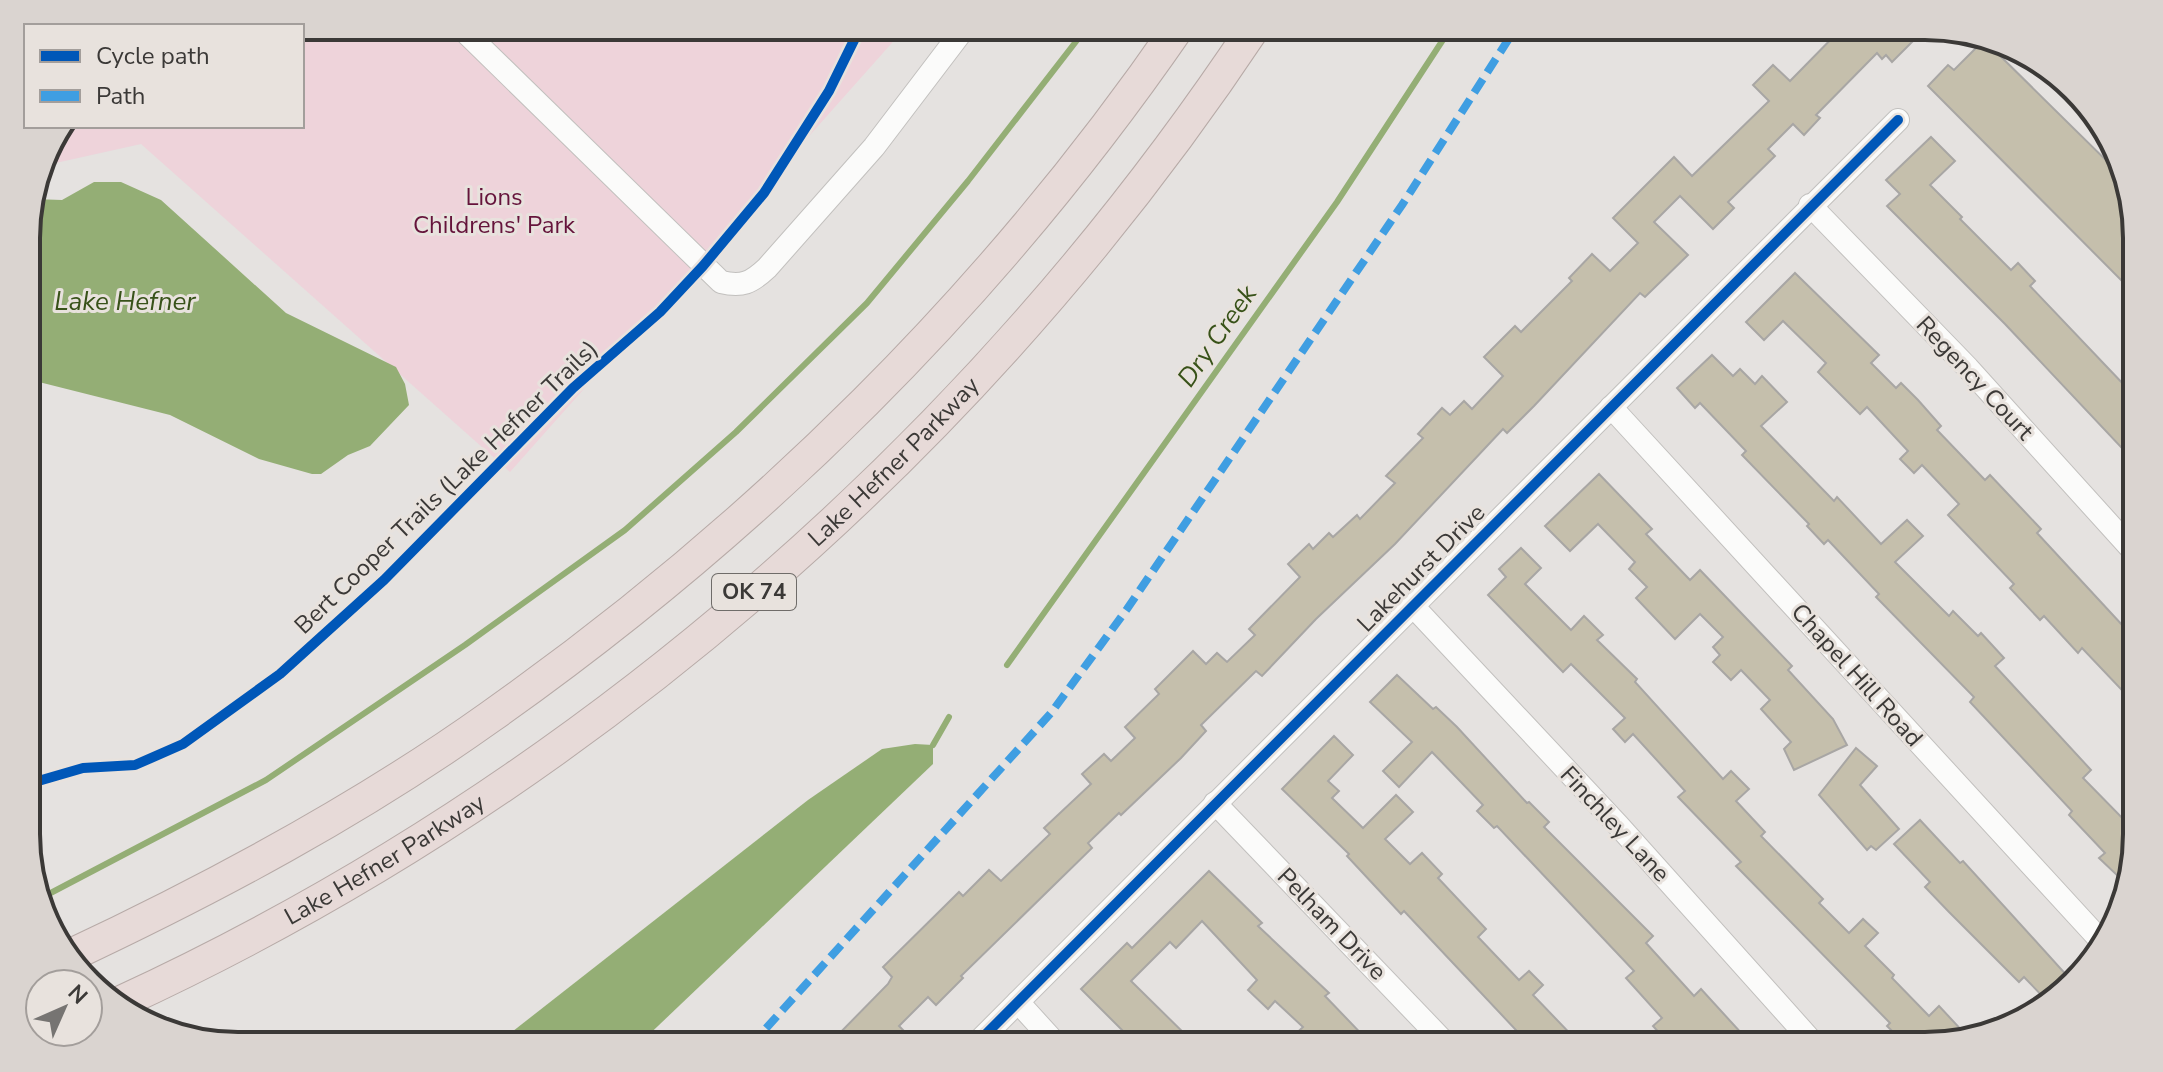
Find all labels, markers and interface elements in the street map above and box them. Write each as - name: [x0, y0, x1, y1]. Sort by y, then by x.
- legend: [24, 24, 304, 128]
- text: Cycle path: [96, 40, 210, 72]
- text: Path: [96, 80, 145, 112]
- park label: Lions Childrens' Park: [413, 181, 576, 241]
- water label: Dry Creek: [1169, 277, 1265, 394]
- water label: Lake Hefner: [54, 284, 196, 319]
- street label: Regency Court: [1909, 309, 2041, 447]
- street label: Bert Cooper Trails (Lake Hefner Trails): [287, 333, 605, 641]
- street label: Lake Hefner Parkway: [801, 369, 987, 554]
- street label: Lakehurst Drive: [1350, 497, 1492, 639]
- road number: OK 74: [712, 574, 796, 610]
- street label: Chapel Hill Road: [1784, 596, 1930, 754]
- street label: Finchley Lane: [1553, 759, 1677, 889]
- street label: Lake Hefner Parkway: [279, 786, 491, 933]
- street label: Pelham Drive: [1270, 861, 1394, 987]
- north arrow: [24, 968, 104, 1048]
- text: N: [61, 978, 94, 1011]

